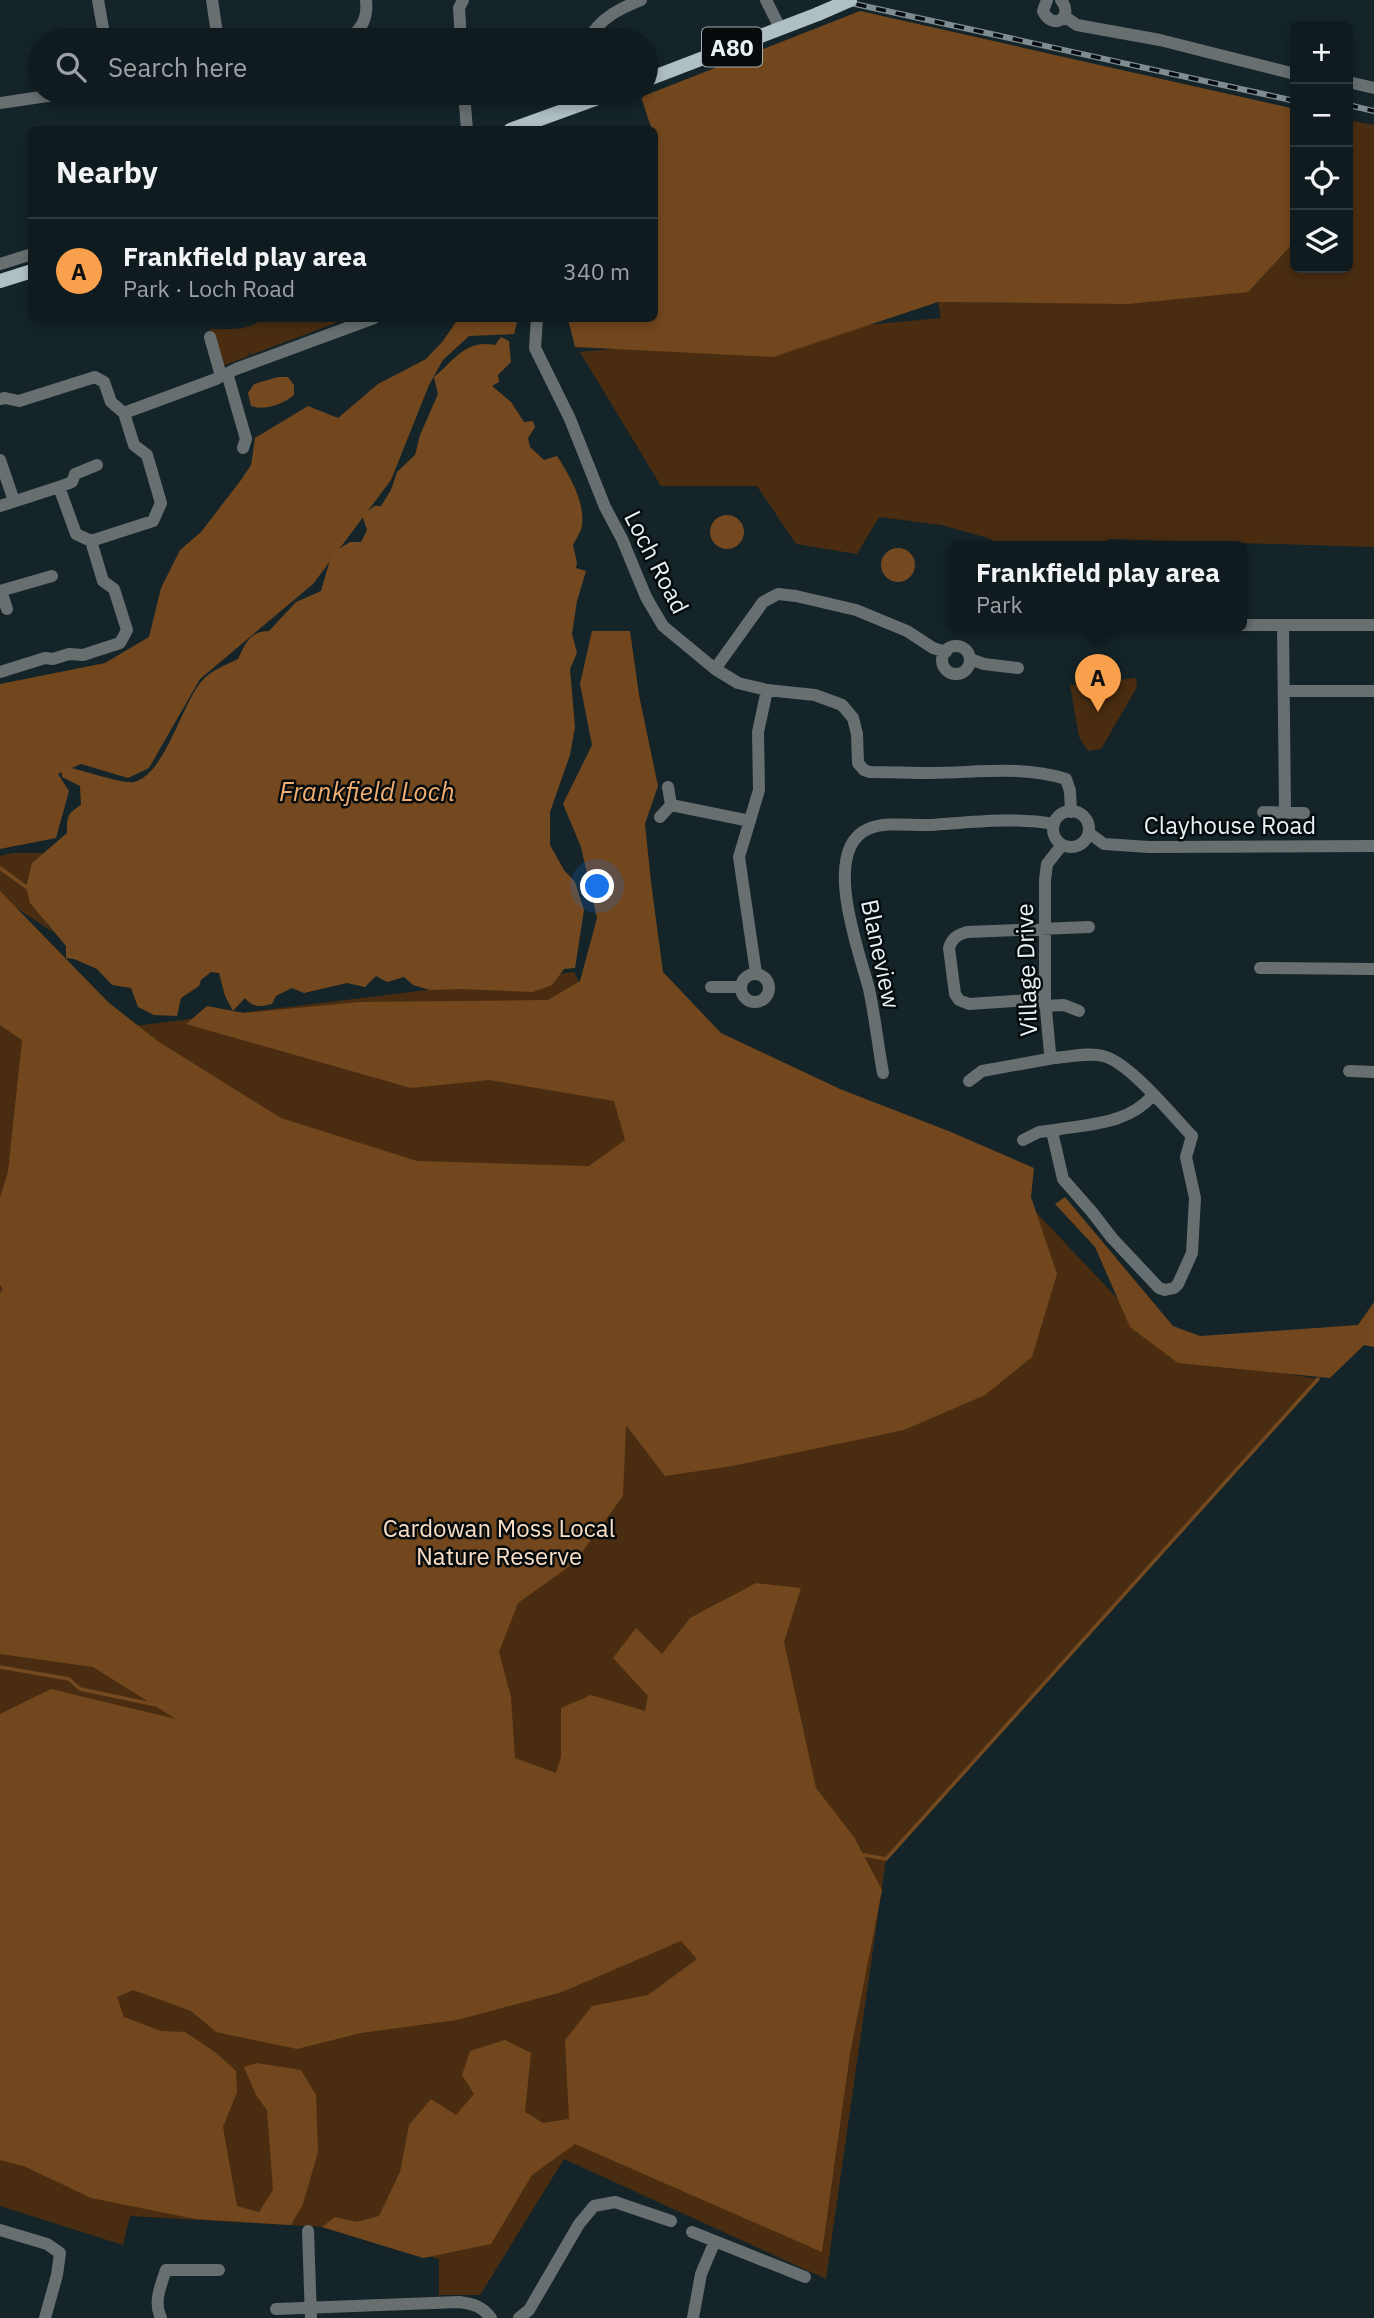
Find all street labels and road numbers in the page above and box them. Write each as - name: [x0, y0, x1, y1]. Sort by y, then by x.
- road number: A80: [702, 28, 762, 66]
- street label: Loch Road: [617, 505, 697, 619]
- street label: Clayhouse Road: [1144, 809, 1316, 841]
- street label: Blaneview: [854, 896, 908, 1012]
- street label: Village Drive: [1008, 903, 1044, 1037]

